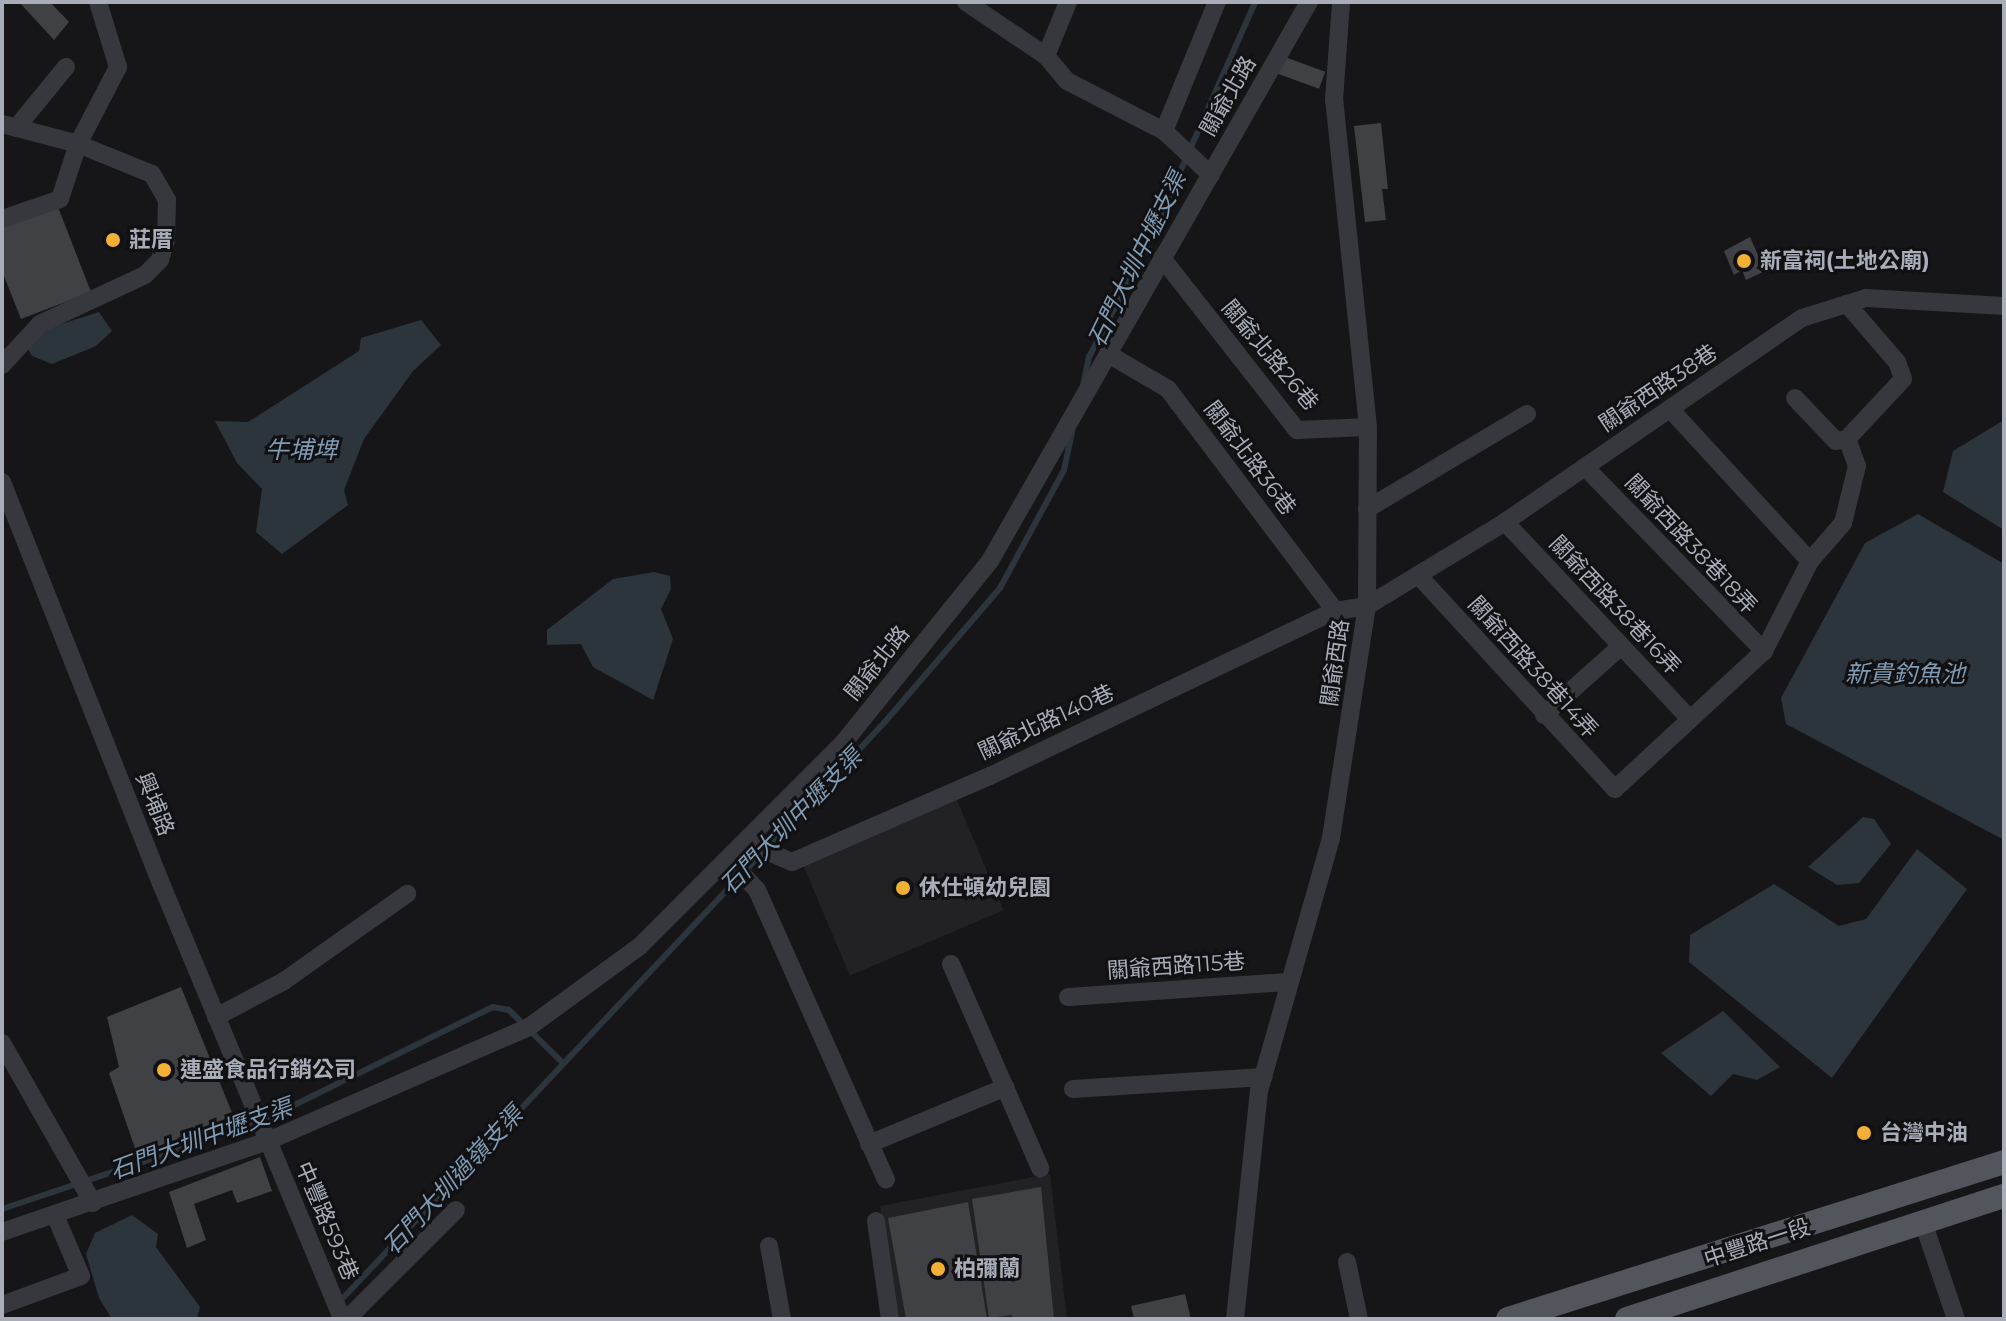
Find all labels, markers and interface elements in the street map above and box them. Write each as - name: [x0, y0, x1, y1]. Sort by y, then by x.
- street label: 關爺北路: [1195, 51, 1261, 141]
- water label: 石門大圳中壢支渠: [1082, 166, 1192, 352]
- place label: 莊厝: [129, 227, 173, 253]
- marker: 莊厝: [104, 231, 122, 249]
- place label: 新富祠(土地公廟): [1760, 248, 1930, 274]
- marker: 新富祠(土地公廟): [1735, 252, 1753, 270]
- street label: 關爺北路26巷: [1216, 294, 1324, 416]
- street label: 關爺西路38巷: [1594, 339, 1722, 437]
- street label: 關爺北路36巷: [1199, 396, 1301, 520]
- water label: 牛埔埤: [265, 436, 337, 464]
- street label: 關爺西路38巷18弄: [1620, 469, 1762, 619]
- street label: 關爺西路38巷16弄: [1544, 530, 1686, 680]
- street label: 關爺西路38巷14弄: [1463, 591, 1603, 743]
- street label: 關爺西路: [1316, 618, 1354, 708]
- street label: 關爺北路: [839, 620, 915, 706]
- water label: 新貴釣魚池: [1845, 660, 1965, 688]
- street label: 關爺北路140巷: [974, 679, 1118, 765]
- water label: 石門大圳中壢支渠: [714, 742, 868, 900]
- street label: 興埔路: [130, 768, 180, 840]
- place label: 休仕頓幼兒園: [919, 875, 1051, 901]
- marker: 休仕頓幼兒園: [894, 879, 912, 897]
- street label: 關爺西路115巷: [1106, 948, 1246, 984]
- place label: 連盛食品行銷公司: [180, 1057, 356, 1083]
- marker: 連盛食品行銷公司: [155, 1061, 173, 1079]
- water label: 石門大圳中壢支渠: [106, 1093, 296, 1185]
- water label: 石門大圳過嶺支渠: [377, 1100, 529, 1260]
- place label: 台灣中油: [1880, 1120, 1968, 1146]
- marker: 台灣中油: [1855, 1124, 1873, 1142]
- street label: 中豐路593巷: [290, 1158, 364, 1284]
- street label: 中豐路一段: [1701, 1213, 1813, 1273]
- place label: 柏彌蘭: [954, 1256, 1020, 1282]
- marker: 柏彌蘭: [929, 1260, 947, 1278]

